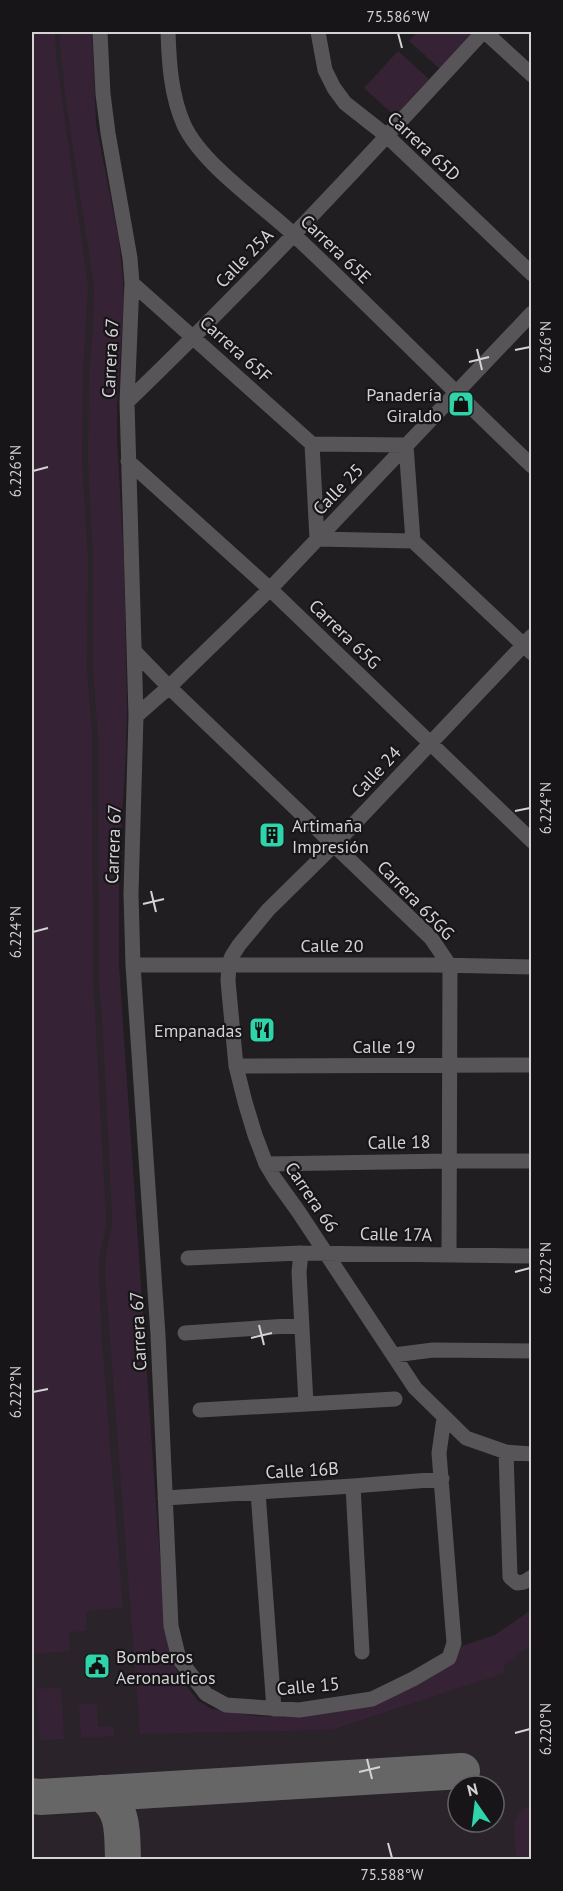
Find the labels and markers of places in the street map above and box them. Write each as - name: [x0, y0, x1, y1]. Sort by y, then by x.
- place label: Panadería Giraldo: [366, 383, 442, 427]
- shop icon: Panadería Giraldo: [446, 389, 476, 419]
- place label: Artimaña Impresión: [292, 814, 369, 858]
- building icon: Artimaña Impresión: [257, 820, 287, 850]
- restaurant icon: Empanadas: [247, 1015, 277, 1045]
- place label: Empanadas: [154, 1019, 242, 1042]
- place label: Bomberos Aeronauticos: [116, 1645, 216, 1689]
- public building icon: Bomberos Aeronauticos: [82, 1651, 112, 1681]

